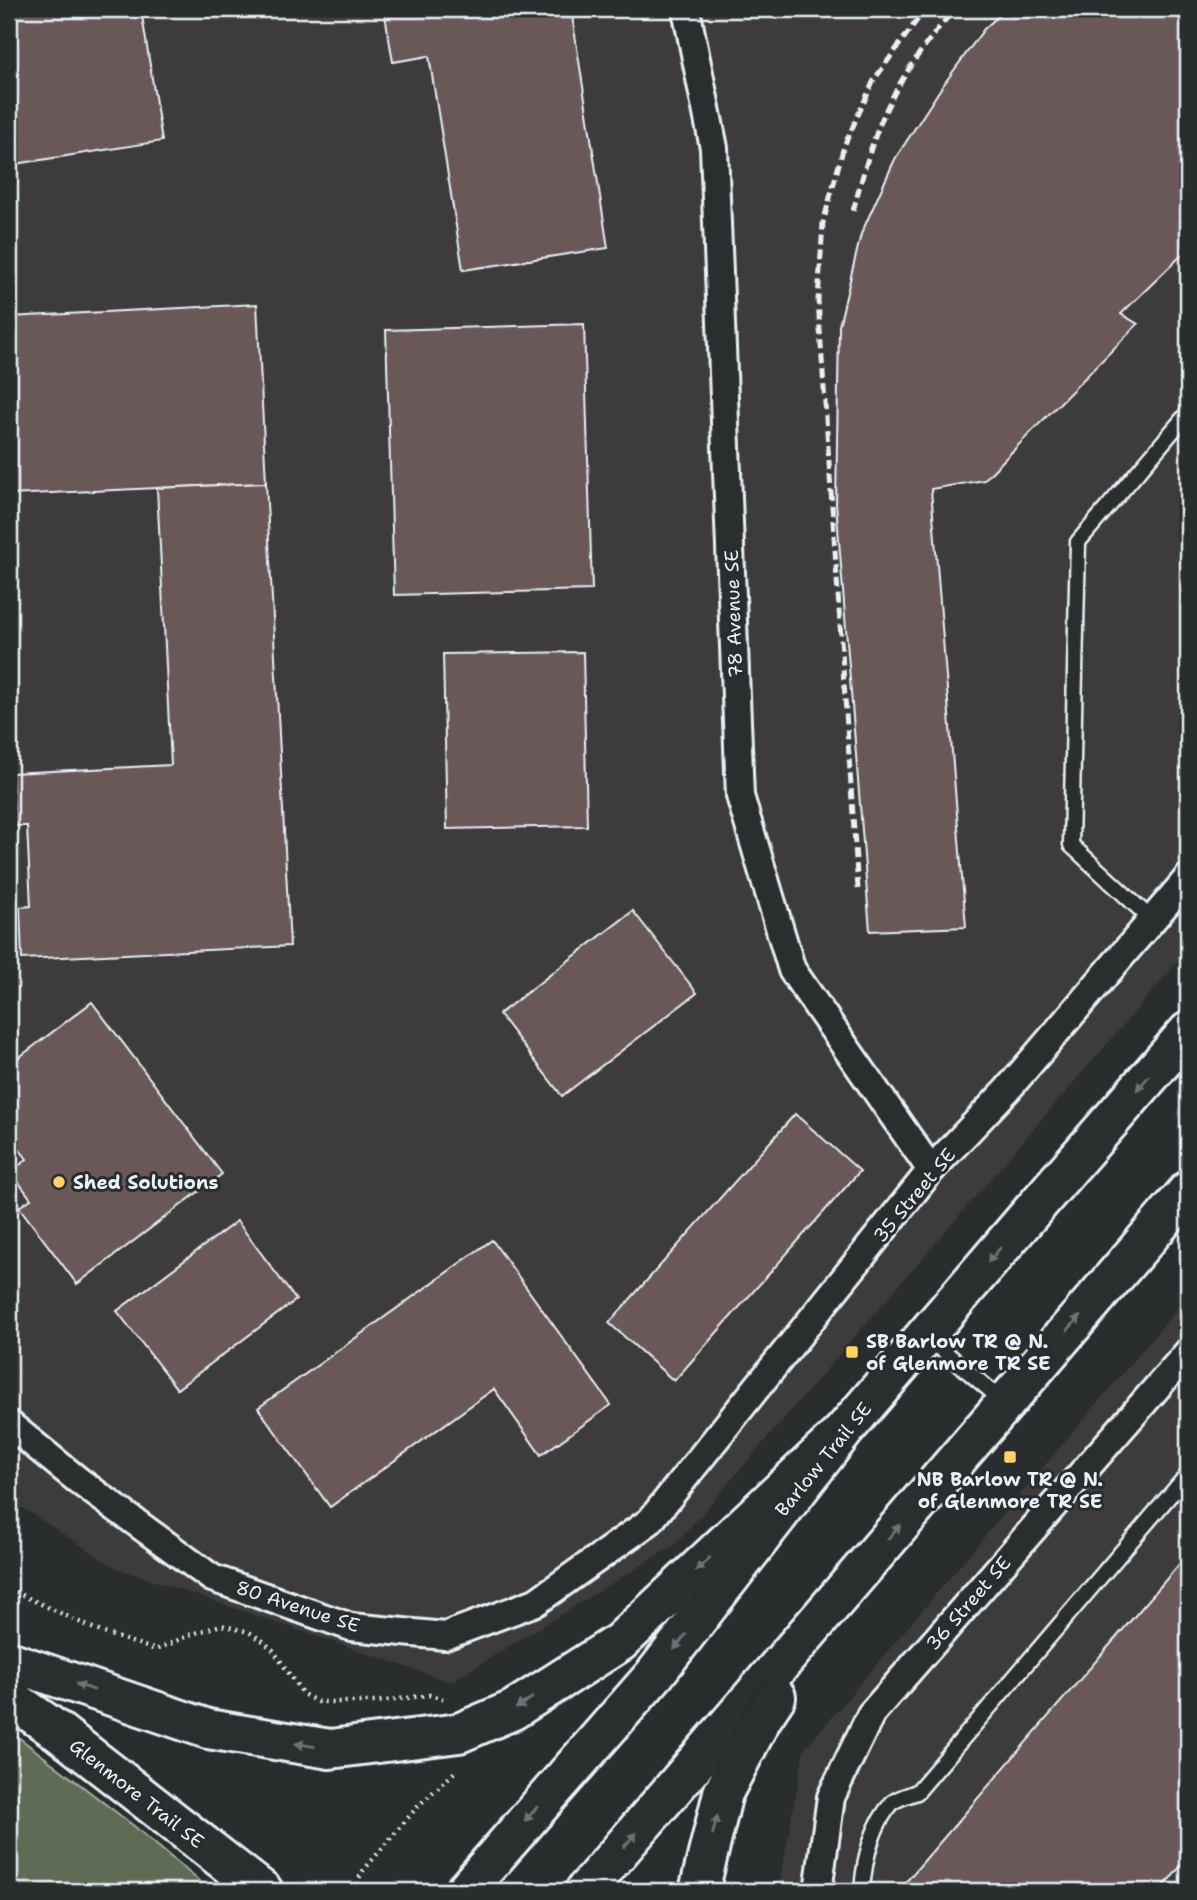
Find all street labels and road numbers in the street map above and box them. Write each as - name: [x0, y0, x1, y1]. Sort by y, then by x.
- street label: 78 Avenue SE: [719, 549, 748, 678]
- street label: 35 Street SE: [868, 1143, 961, 1248]
- street label: Barlow Trail SE: [770, 1397, 877, 1522]
- street label: 36 Street SE: [920, 1551, 1016, 1656]
- street label: 80 Avenue SE: [233, 1575, 363, 1638]
- street label: Glenmore Trail SE: [64, 1733, 209, 1854]

